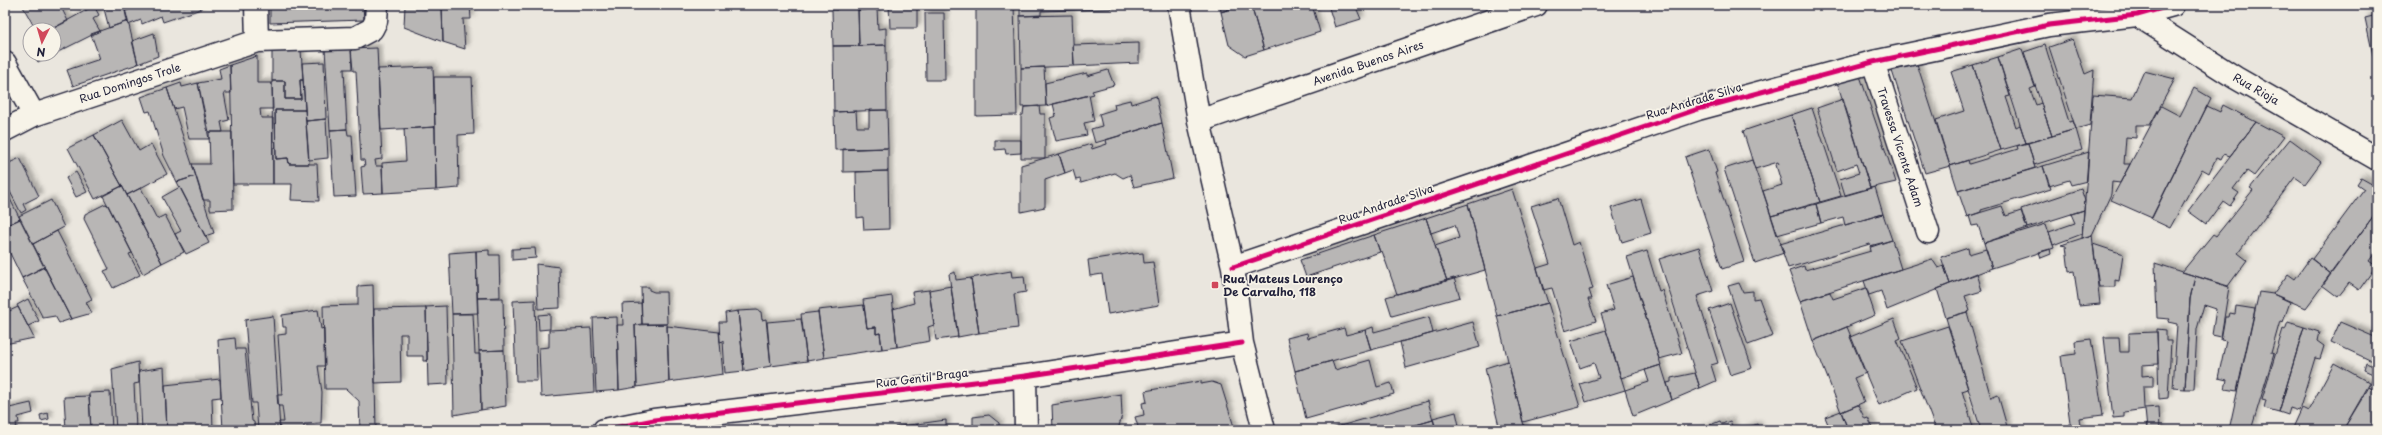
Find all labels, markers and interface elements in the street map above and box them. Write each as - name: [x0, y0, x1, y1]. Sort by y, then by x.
- north arrow: [22, 22, 62, 62]
- street label: Avenida Buenos Aires: [1310, 36, 1425, 89]
- text: N: [36, 44, 46, 61]
- street label: Rua Domingos Trole: [77, 58, 183, 107]
- street label: Rua Rioja: [2230, 68, 2283, 109]
- street label: Rua Andrade Silva: [1644, 78, 1744, 123]
- street label: Travessa Vicente Adam: [1873, 85, 1928, 209]
- street label: Rua Andrade Silva: [1336, 179, 1436, 228]
- place label: Rua Mateus Lourenço De Carvalho, 118: [1223, 270, 1343, 300]
- marker: Rua Mateus Lourenço De Carvalho, 118: [1210, 280, 1220, 290]
- street label: Rua Gentil Braga: [875, 363, 969, 392]

